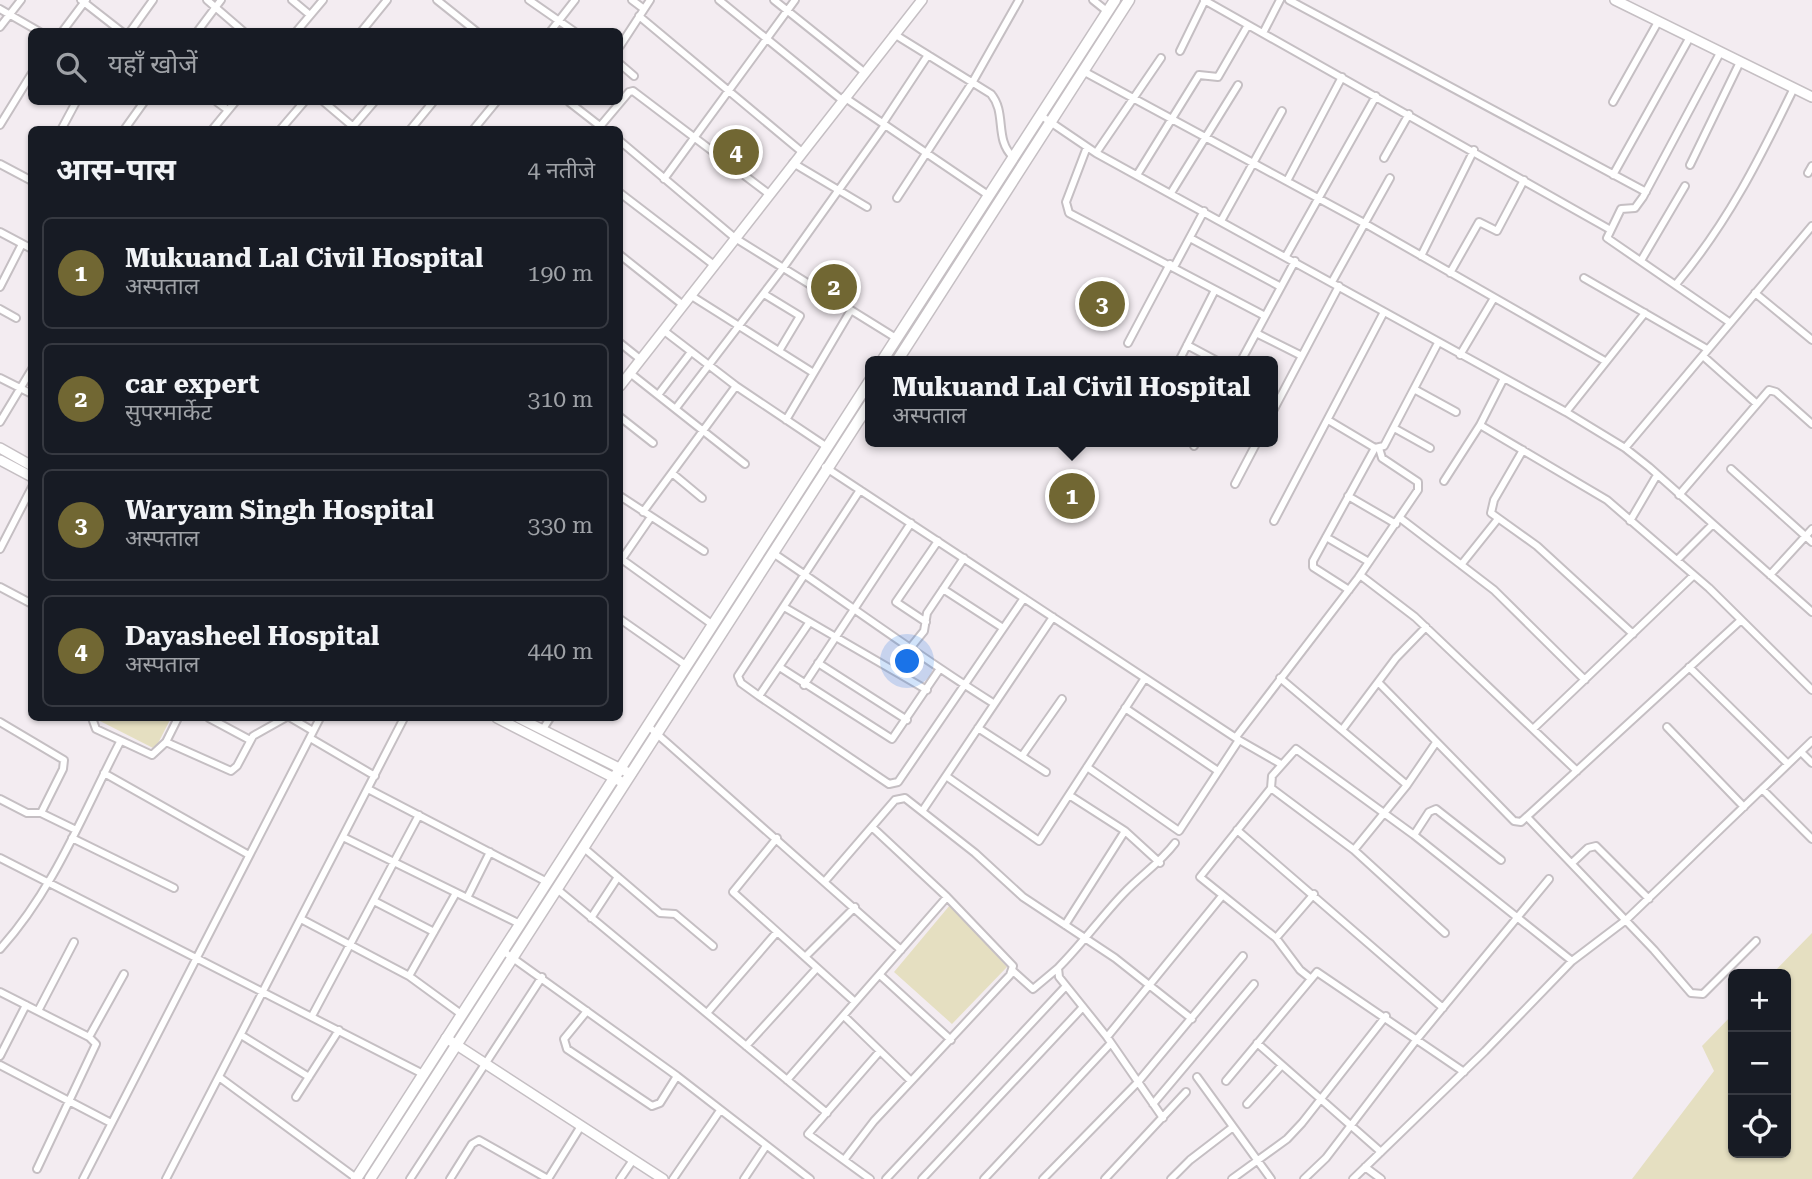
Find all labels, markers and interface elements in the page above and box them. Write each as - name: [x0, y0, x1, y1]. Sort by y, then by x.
- search box: [28, 28, 623, 105]
- icon: search: [52, 48, 90, 86]
- text: यहाँ खोजें: [108, 49, 198, 79]
- pin: 4: [713, 126, 759, 178]
- text: आस-पास: [56, 152, 176, 187]
- text: 4 नतीजे: [527, 157, 595, 184]
- text: Mukuand Lal Civil Hospital: [125, 243, 483, 273]
- text: 1: [75, 260, 87, 287]
- text: 190 m: [528, 260, 593, 287]
- pin: 2: [811, 261, 857, 313]
- text: अस्पताल: [125, 273, 199, 300]
- pin: 3: [1079, 278, 1125, 330]
- popup: [865, 356, 1278, 447]
- text: car expert: [125, 369, 259, 399]
- text: Mukuand Lal Civil Hospital: [892, 372, 1251, 402]
- text: 2: [75, 386, 87, 413]
- text: 310 m: [528, 386, 593, 413]
- text: सुपरमार्केट: [125, 399, 212, 426]
- text: अस्पताल: [892, 402, 967, 429]
- pin: 1: [1049, 470, 1095, 522]
- text: Waryam Singh Hospital: [125, 495, 434, 525]
- text: 3: [75, 512, 87, 539]
- text: 330 m: [528, 512, 593, 539]
- text: अस्पताल: [125, 525, 199, 552]
- text: Dayasheel Hospital: [125, 621, 379, 651]
- text: 4: [75, 638, 87, 665]
- text: 440 m: [528, 638, 593, 665]
- your location: [890, 644, 924, 678]
- text: अस्पताल: [125, 651, 199, 678]
- map controls: [1728, 969, 1791, 1158]
- button: +: [1728, 969, 1791, 1032]
- button: −: [1728, 1032, 1791, 1095]
- button: locate: [1728, 1095, 1791, 1158]

